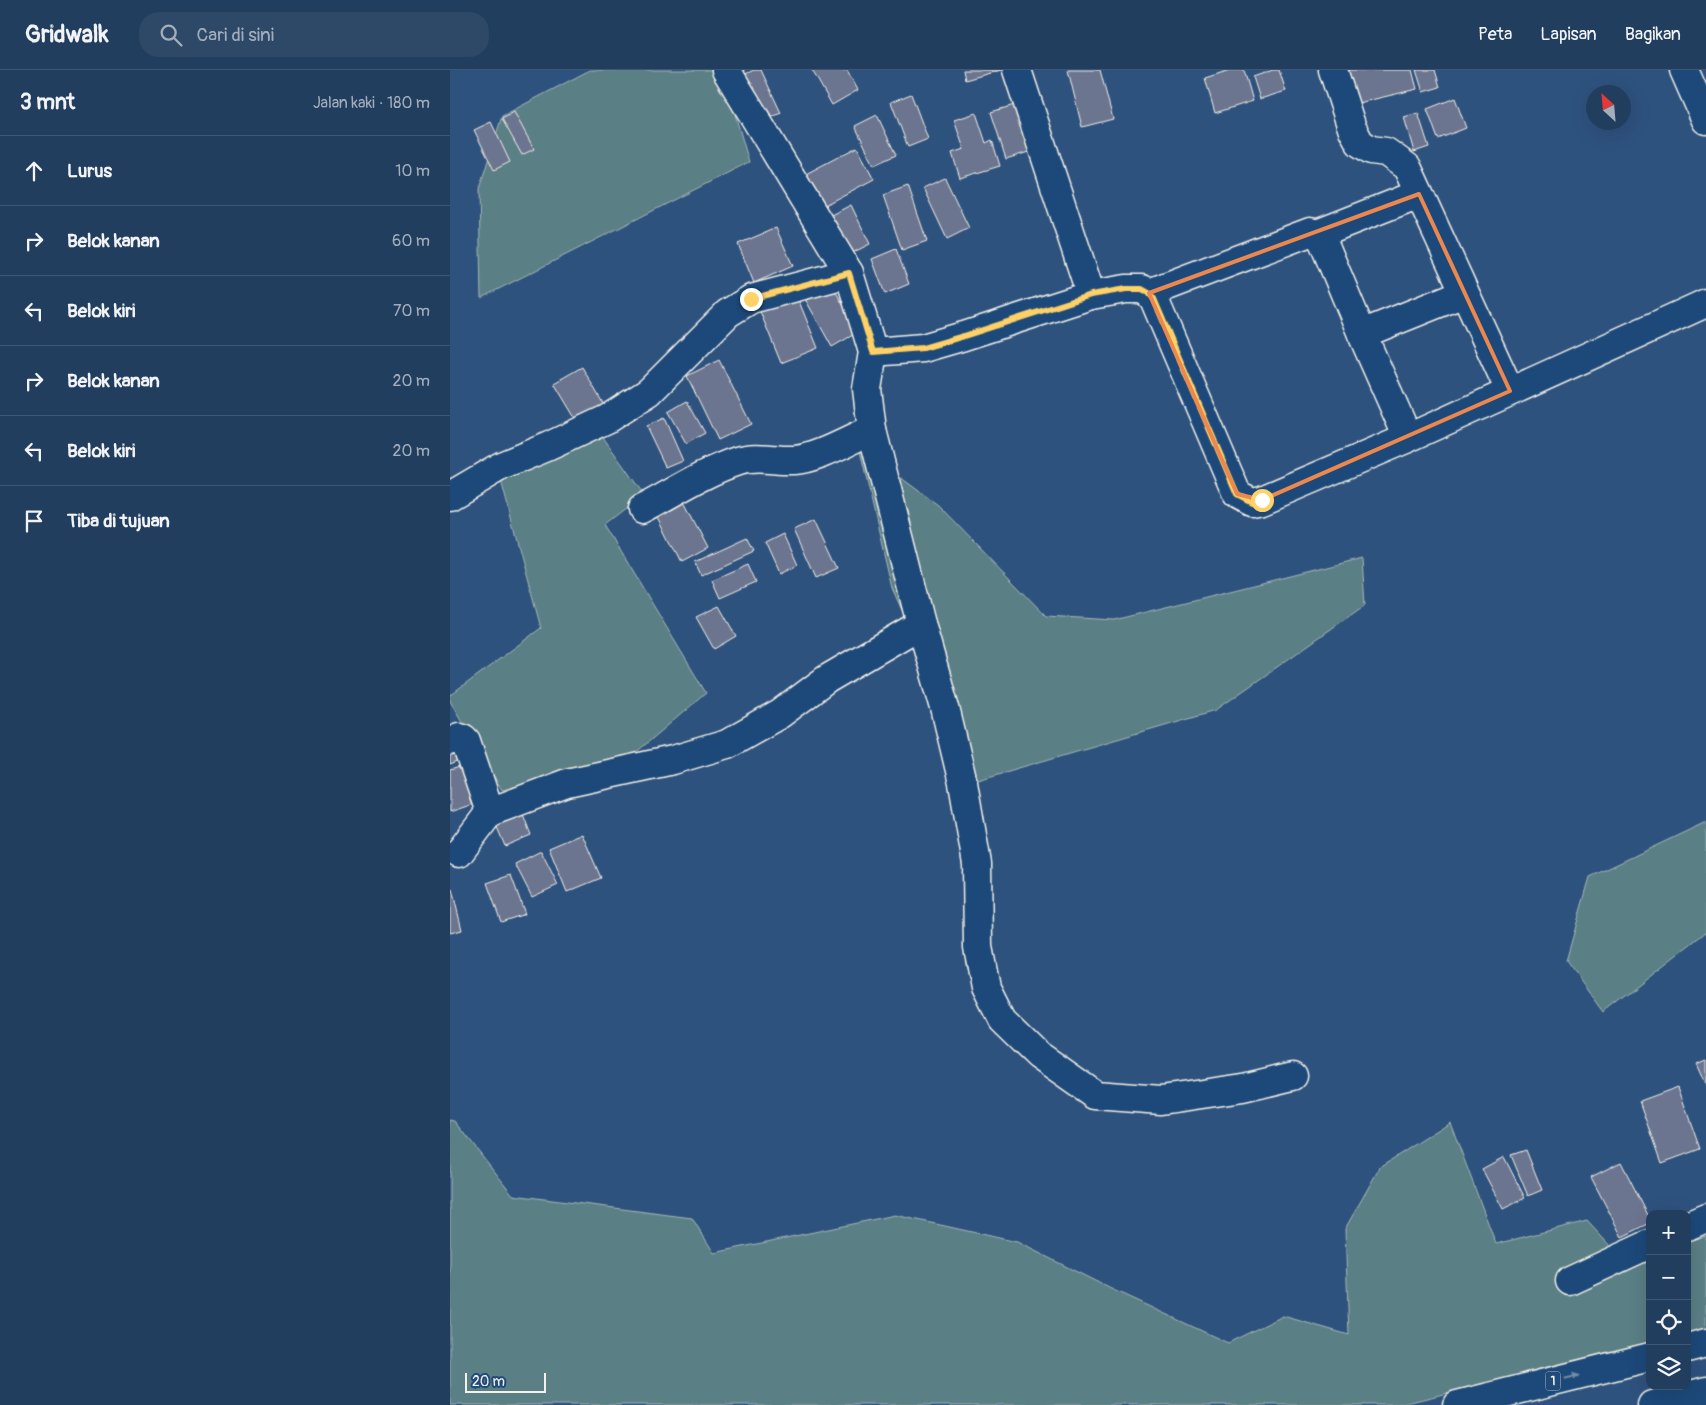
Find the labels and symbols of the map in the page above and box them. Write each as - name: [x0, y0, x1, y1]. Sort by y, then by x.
- north arrow: [1586, 85, 1631, 130]
- route end: [740, 288, 763, 311]
- route start: [1251, 489, 1274, 512]
- scale bar: [465, 1370, 546, 1393]
- road number: 1: [1546, 1372, 1560, 1390]
- one-way arrow: [1565, 1372, 1580, 1380]

